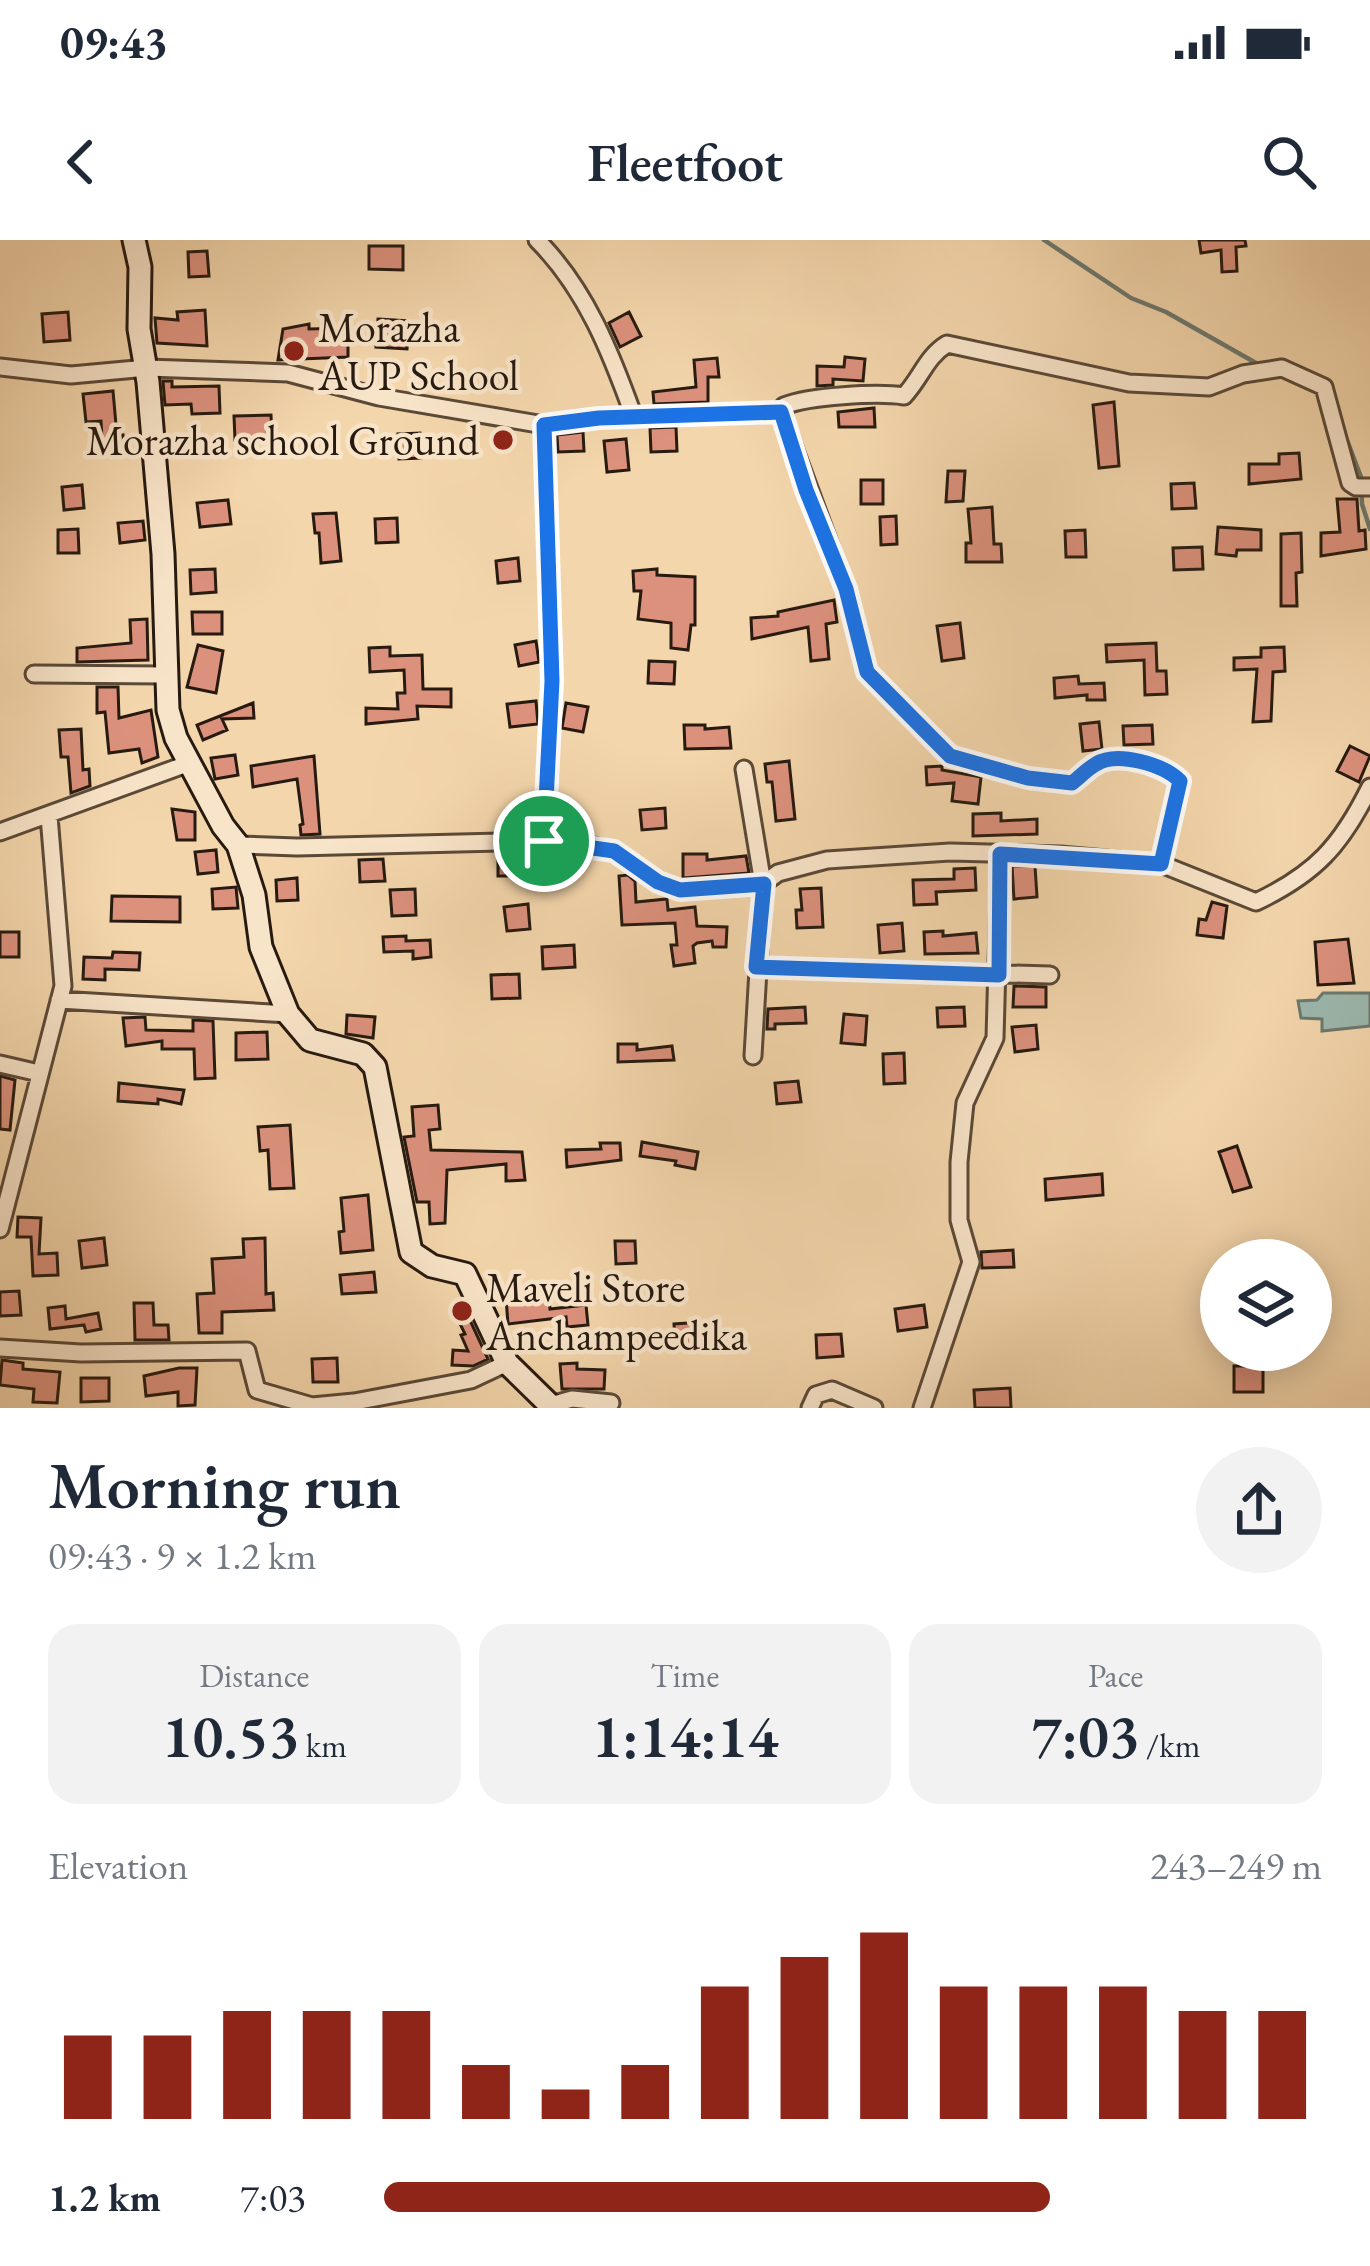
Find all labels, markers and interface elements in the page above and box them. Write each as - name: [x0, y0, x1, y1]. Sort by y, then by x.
- text: 09:43: [60, 13, 168, 71]
- text: Fleetfoot: [587, 127, 783, 197]
- icon: back: [48, 129, 114, 195]
- icon: search: [1256, 129, 1322, 195]
- place label: Morazha AUP School: [317, 300, 519, 403]
- marker: Morazha AUP School: [281, 338, 307, 364]
- place label: Morazha school Ground: [86, 413, 480, 468]
- marker: Morazha school Ground: [490, 427, 516, 453]
- pin: [493, 790, 595, 892]
- icon: arrive: [511, 808, 577, 874]
- map controls: [1200, 1239, 1332, 1371]
- button: layers: [1200, 1239, 1332, 1371]
- place label: Maveli Store Anchampeedika: [485, 1260, 747, 1363]
- marker: Maveli Store Anchampeedika: [449, 1298, 475, 1324]
- text: Morning run: [48, 1442, 401, 1528]
- button: share: [1196, 1447, 1322, 1573]
- text: 09:43 · 9 × 1.2 km: [48, 1530, 317, 1581]
- text: Distance: [199, 1654, 309, 1697]
- text: Time: [651, 1654, 719, 1697]
- text: Pace: [1088, 1654, 1143, 1697]
- text: 10.53: [162, 1697, 299, 1775]
- text: 1:14:14: [592, 1697, 778, 1775]
- text: 7:03: [1031, 1697, 1140, 1775]
- text: km: [299, 1724, 347, 1767]
- text: /km: [1140, 1724, 1200, 1767]
- text: Elevation: [48, 1840, 188, 1891]
- text: 243–249 m: [1150, 1840, 1322, 1891]
- text: 1.2 km: [48, 2172, 161, 2223]
- text: 7:03: [240, 2172, 306, 2223]

